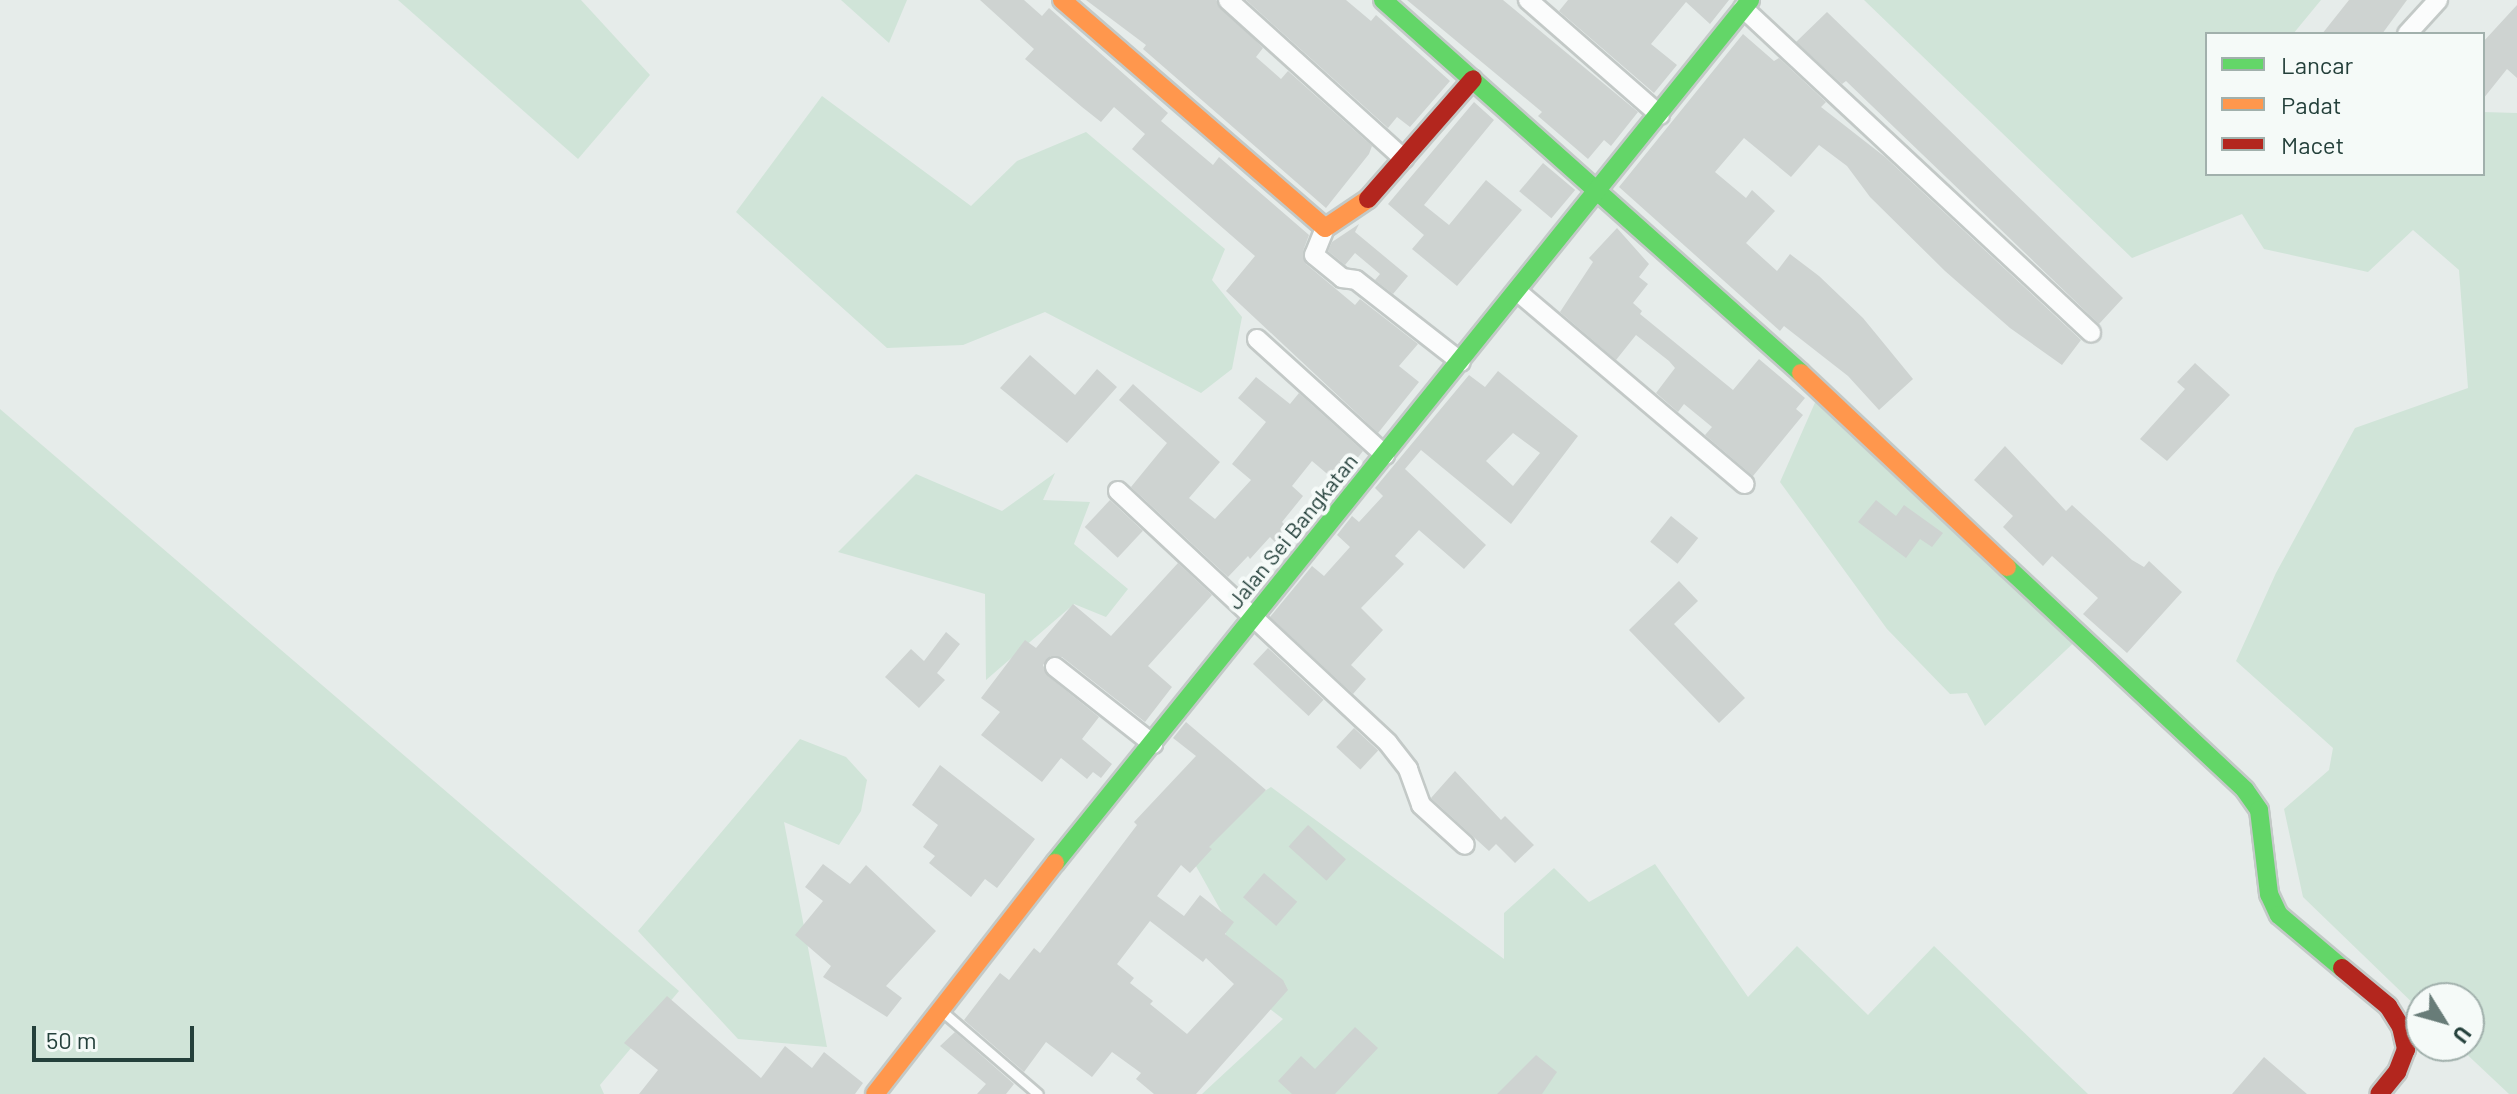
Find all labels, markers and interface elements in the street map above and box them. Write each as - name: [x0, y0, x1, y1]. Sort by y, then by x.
- legend: [2205, 32, 2485, 176]
- text: Lancar: [2281, 50, 2353, 79]
- text: Padat: [2281, 90, 2341, 119]
- text: Macet: [2281, 130, 2344, 159]
- street label: Jalan Sei Bangkatan: [1221, 448, 1363, 614]
- north arrow: [2405, 982, 2485, 1062]
- scale bar: [36, 1010, 198, 1060]
- text: U: [2448, 1022, 2477, 1049]
- text: 50 m: [46, 1025, 97, 1054]

